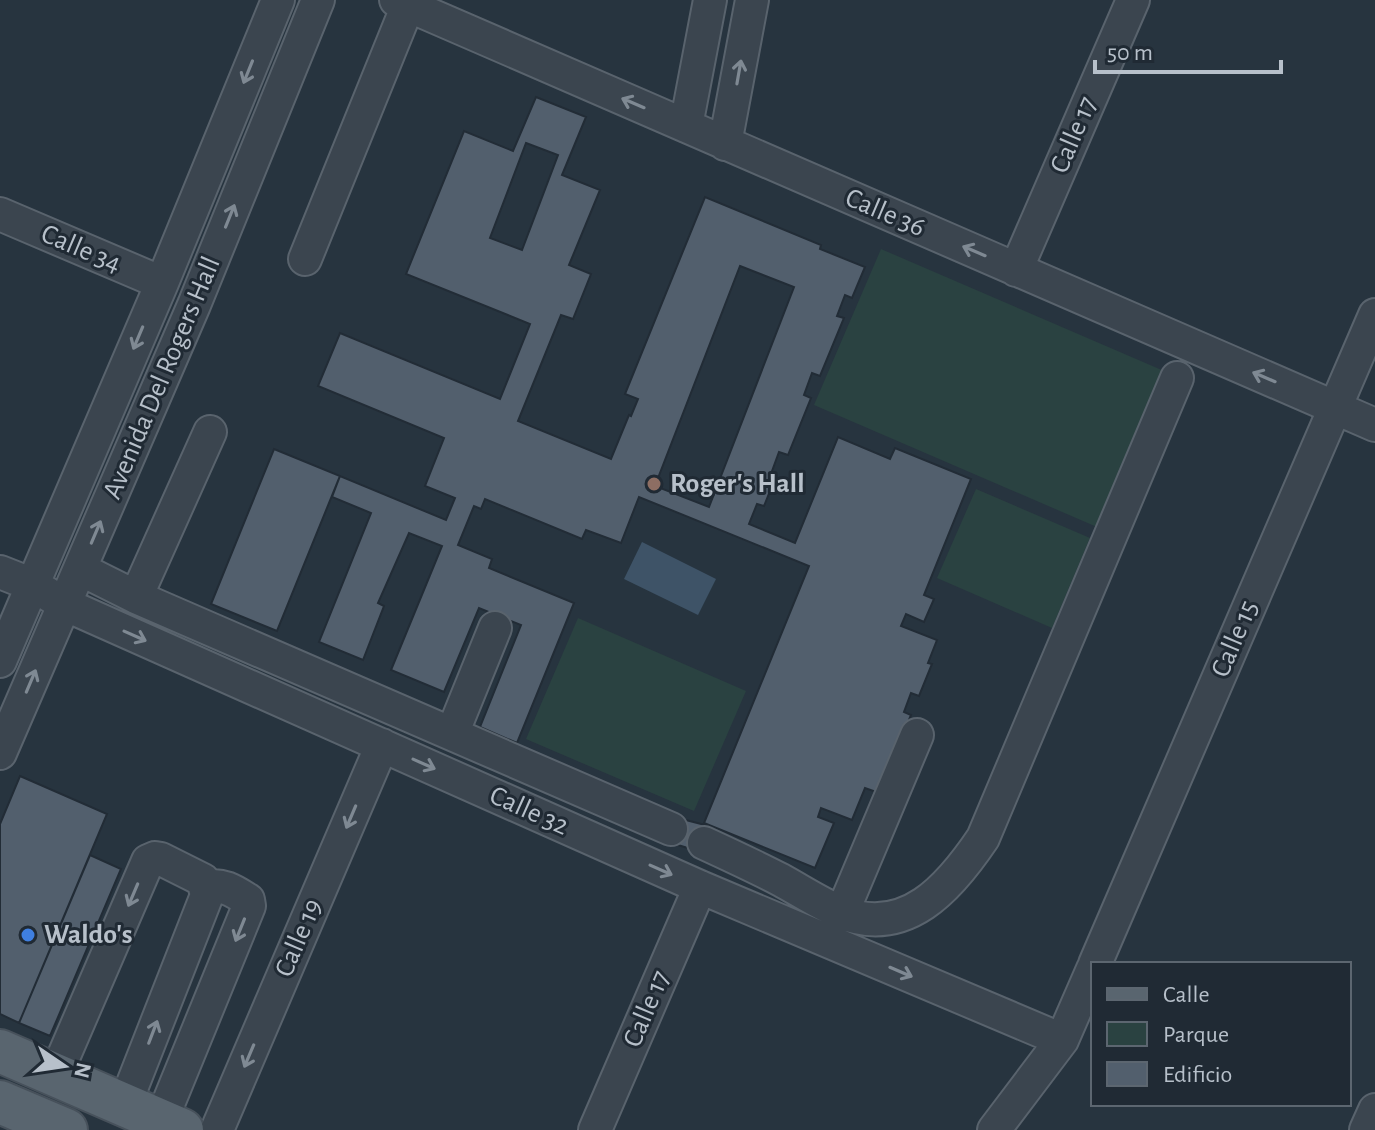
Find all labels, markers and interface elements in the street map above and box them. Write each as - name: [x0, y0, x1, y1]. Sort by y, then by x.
- scale bar: [1095, 24, 1281, 74]
- text: 50 m: [1107, 41, 1153, 65]
- one-way arrow: [240, 59, 255, 84]
- one-way arrow: [732, 60, 747, 85]
- street label: Calle 17: [1045, 93, 1103, 177]
- one-way arrow: [621, 94, 646, 109]
- street label: Calle 36: [841, 184, 929, 242]
- one-way arrow: [224, 204, 238, 229]
- street label: Calle 34: [37, 220, 125, 278]
- one-way arrow: [962, 243, 987, 258]
- street label: Avenida Del Rogers Hall: [98, 253, 226, 503]
- one-way arrow: [130, 326, 145, 350]
- one-way arrow: [1252, 368, 1277, 383]
- place label: Roger's Hall: [670, 470, 805, 498]
- marker: Roger's Hall: [645, 475, 663, 493]
- one-way arrow: [89, 521, 104, 545]
- street label: Calle 15: [1206, 597, 1264, 681]
- one-way arrow: [123, 629, 147, 644]
- one-way arrow: [24, 669, 39, 694]
- one-way arrow: [411, 758, 436, 773]
- street label: Calle 32: [485, 781, 573, 841]
- one-way arrow: [342, 804, 357, 829]
- one-way arrow: [649, 863, 673, 878]
- one-way arrow: [125, 883, 140, 907]
- street label: Calle 19: [270, 895, 328, 981]
- one-way arrow: [231, 917, 246, 942]
- place label: Waldo's: [44, 921, 132, 949]
- marker: Waldo's: [19, 926, 37, 944]
- legend: [1091, 962, 1351, 1106]
- one-way arrow: [888, 965, 913, 980]
- street label: Calle 17: [618, 967, 676, 1051]
- text: Calle: [1163, 983, 1210, 1007]
- one-way arrow: [147, 1020, 161, 1045]
- text: Parque: [1163, 1023, 1229, 1047]
- north arrow: [24, 1026, 104, 1106]
- one-way arrow: [240, 1043, 255, 1068]
- text: N: [70, 1060, 95, 1080]
- text: Edificio: [1163, 1063, 1232, 1087]

